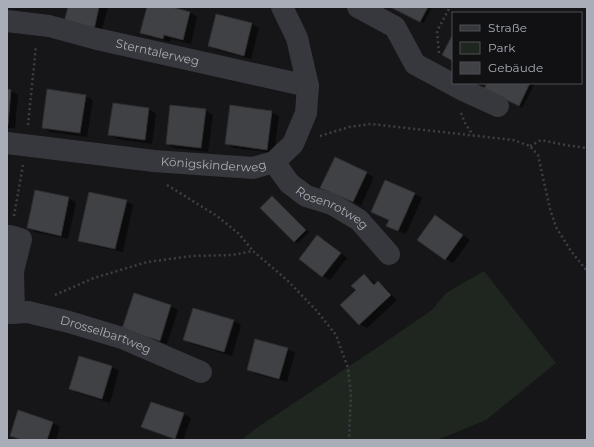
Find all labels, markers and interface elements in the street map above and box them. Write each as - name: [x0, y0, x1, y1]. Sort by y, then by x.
- legend: [452, 12, 582, 84]
- text: Straße: [488, 20, 527, 35]
- street label: Sterntalerweg: [114, 35, 201, 69]
- text: Park: [488, 40, 516, 55]
- text: Gebäude: [488, 60, 543, 75]
- street label: Königskinderweg: [160, 154, 268, 175]
- street label: Rosenrotweg: [293, 183, 372, 232]
- street label: Drosselbartweg: [59, 312, 154, 357]

